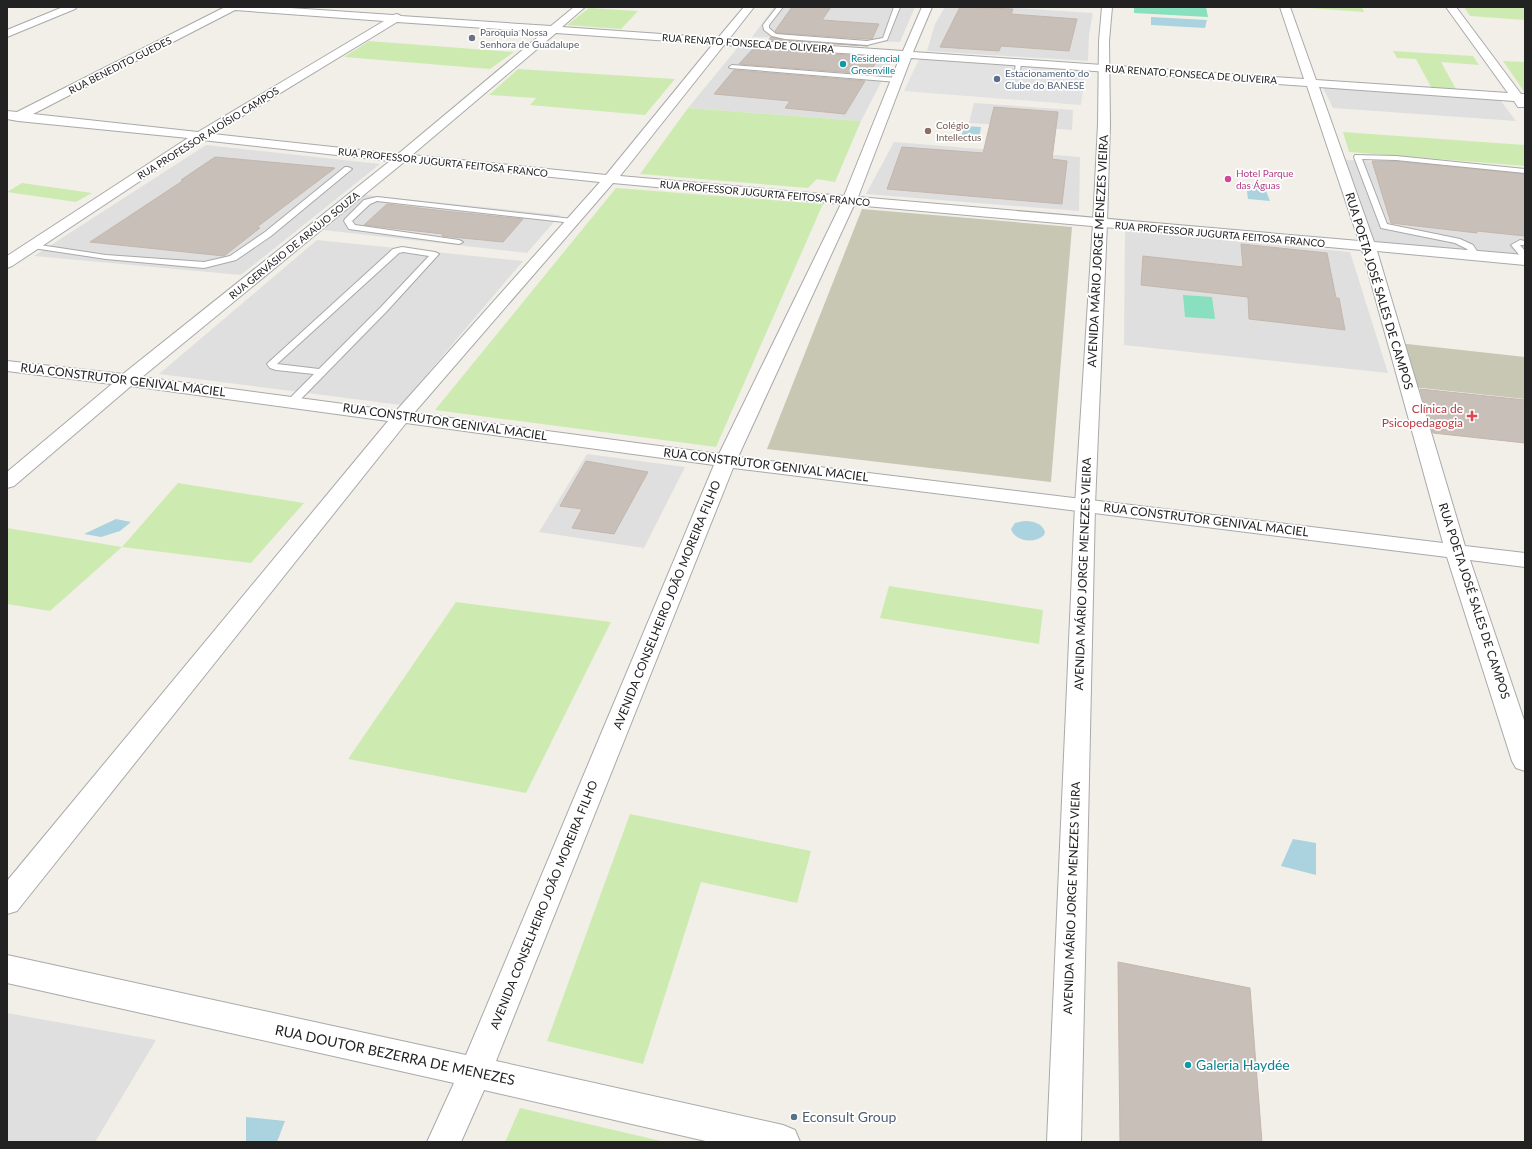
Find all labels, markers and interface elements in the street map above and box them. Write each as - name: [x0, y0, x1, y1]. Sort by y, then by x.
- place label: Paroquia Nossa Senhora de Guadalupe: [480, 26, 579, 50]
- street label: RUA RENATO FONSECA DE OLIVEIRA: [662, 31, 835, 55]
- marker: Paroquia Nossa Senhora de Guadalupe: [467, 33, 477, 43]
- street label: RUA BENEDITO GUEDES: [67, 34, 173, 96]
- place label: Residencial Greenville: [851, 52, 900, 76]
- marker: Residencial Greenville: [838, 59, 848, 69]
- street label: RUA RENATO FONSECA DE OLIVEIRA: [1105, 62, 1278, 86]
- place label: Estacionamento do Clube do BANESE: [1005, 67, 1089, 91]
- marker: Estacionamento do Clube do BANESE: [992, 74, 1002, 84]
- street label: RUA PROFESSOR ALOÍSIO CAMPOS: [135, 84, 281, 182]
- place label: Colégio Intellectus: [936, 119, 981, 143]
- marker: Colégio Intellectus: [923, 126, 933, 136]
- street label: AVENIDA MÁRIO JORGE MENEZES VIEIRA: [1084, 133, 1111, 368]
- street label: RUA PROFESSOR JUGURTA FEITOSA FRANCO: [338, 145, 548, 179]
- place label: Hotel Parque das Águas: [1236, 167, 1294, 191]
- marker: Hotel Parque das Águas: [1223, 174, 1233, 184]
- street label: RUA PROFESSOR JUGURTA FEITOSA FRANCO: [659, 178, 871, 208]
- street label: RUA GERVÁSIO DE ARAÚJO SOUZA: [226, 189, 362, 301]
- street label: RUA POETA JOSÉ SALES DE CAMPOS: [1342, 190, 1417, 391]
- street label: RUA PROFESSOR JUGURTA FEITOSA FRANCO: [1114, 219, 1326, 249]
- street label: RUA CONSTRUTOR GENIVAL MACIEL: [20, 359, 226, 400]
- street label: RUA CONSTRUTOR GENIVAL MACIEL: [342, 400, 548, 443]
- place label: Clínica de Psicopedagogia: [1382, 401, 1463, 430]
- marker: Clínica de Psicopedagogia: [1466, 410, 1478, 422]
- street label: RUA CONSTRUTOR GENIVAL MACIEL: [663, 444, 869, 485]
- street label: AVENIDA MÁRIO JORGE MENEZES VIEIRA: [1071, 456, 1094, 691]
- street label: AVENIDA CONSELHEIRO JOÃO MOREIRA FILHO: [610, 478, 724, 731]
- street label: RUA CONSTRUTOR GENIVAL MACIEL: [1103, 499, 1309, 540]
- street label: RUA POETA JOSÉ SALES DE CAMPOS: [1436, 501, 1513, 701]
- street label: AVENIDA CONSELHEIRO JOÃO MOREIRA FILHO: [487, 778, 601, 1031]
- street label: AVENIDA MÁRIO JORGE MENEZES VIEIRA: [1060, 780, 1083, 1015]
- street label: RUA DOUTOR BEZERRA DE MENEZES: [274, 1021, 517, 1088]
- place label: Galeria Haydée: [1196, 1056, 1290, 1073]
- marker: Galeria Haydée: [1183, 1060, 1193, 1070]
- place label: Econsult Group: [802, 1108, 896, 1125]
- marker: Econsult Group: [789, 1112, 799, 1122]

